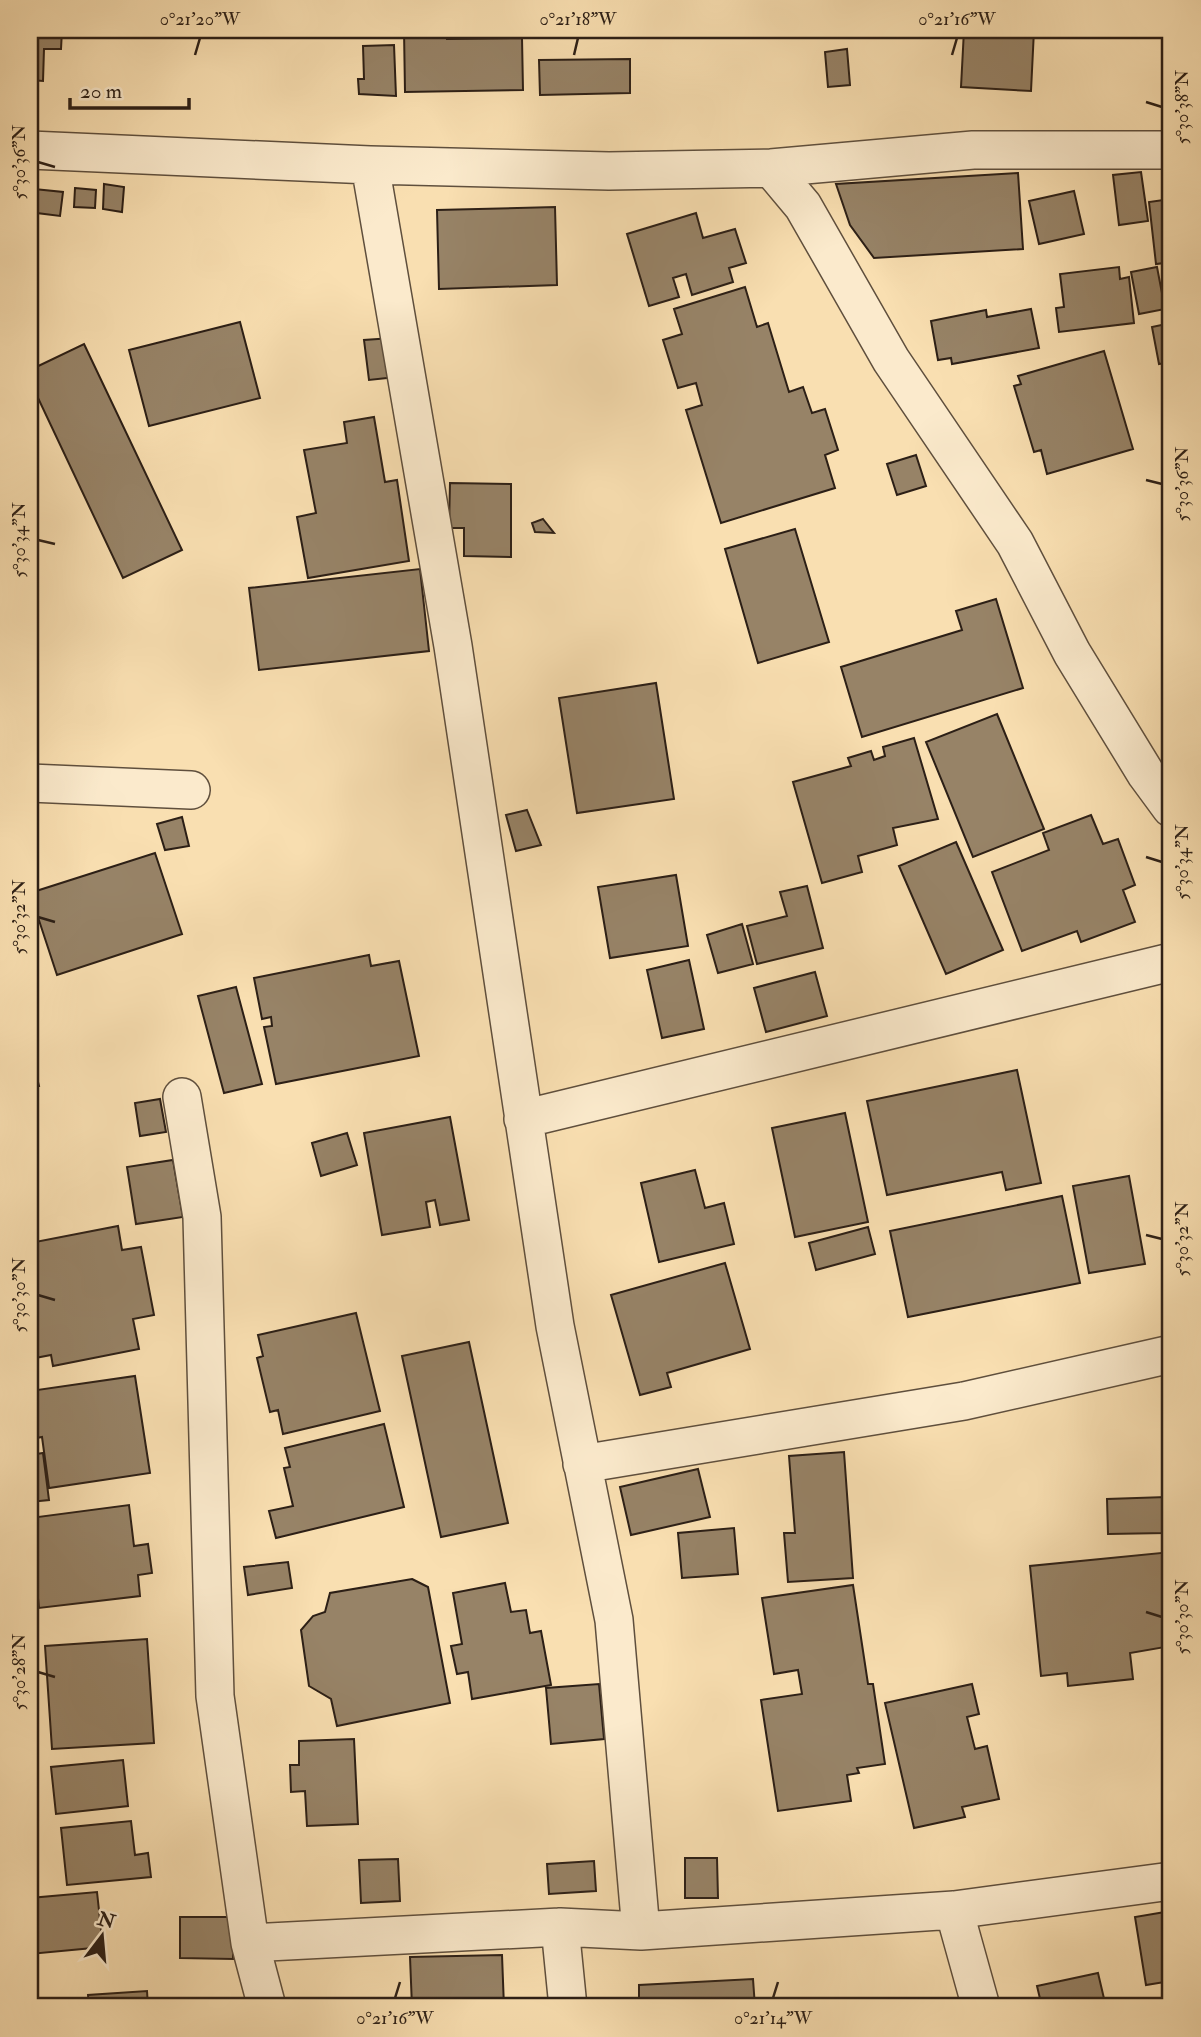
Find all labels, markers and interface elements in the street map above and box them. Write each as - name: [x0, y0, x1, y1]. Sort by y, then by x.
- text: 0°21'20"W: [160, 8, 241, 31]
- text: 0°21'18"W: [540, 8, 617, 31]
- text: 0°21'16"W: [918, 8, 996, 31]
- scale bar: [70, 66, 189, 110]
- text: 5°30'38"N: [1171, 70, 1194, 144]
- text: 20 m: [80, 78, 122, 105]
- text: 5°30'36"N: [8, 125, 31, 199]
- text: 5°30'36"N: [1171, 447, 1194, 521]
- text: 5°30'34"N: [8, 502, 31, 578]
- text: 5°30'34"N: [1171, 824, 1194, 900]
- text: 5°30'32"N: [8, 879, 31, 955]
- text: 5°30'32"N: [1171, 1201, 1194, 1277]
- text: 5°30'30"N: [8, 1257, 31, 1333]
- text: 5°30'30"N: [1171, 1579, 1194, 1655]
- text: 5°30'28"N: [8, 1634, 31, 1710]
- north arrow: [66, 1900, 136, 1970]
- text: N: [94, 1906, 119, 1935]
- text: 0°21'16"W: [356, 2007, 434, 2030]
- text: 0°21'14"W: [734, 2007, 813, 2030]

